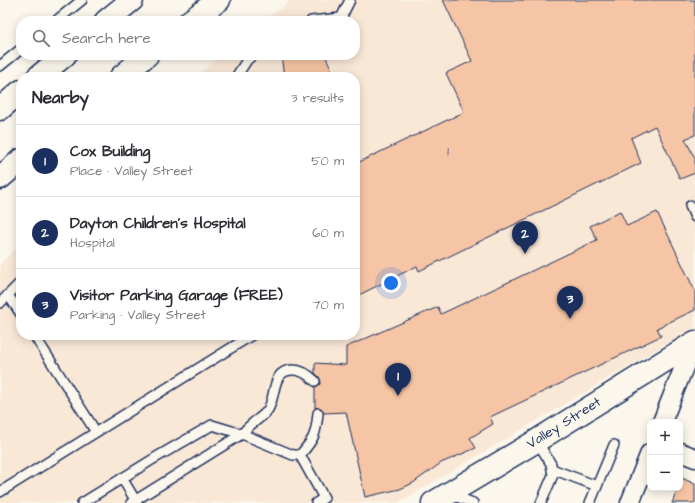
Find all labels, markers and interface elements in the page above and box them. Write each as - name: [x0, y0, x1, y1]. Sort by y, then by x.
- search box: [16, 16, 360, 60]
- icon: search: [30, 27, 52, 49]
- text: Search here: [62, 28, 151, 49]
- text: Nearby: [32, 86, 89, 110]
- text: 3 results: [291, 89, 344, 107]
- text: Cox Building: [70, 141, 150, 162]
- house number: 1: [447, 143, 449, 160]
- text: 1: [44, 152, 46, 170]
- text: 50 m: [311, 152, 344, 170]
- text: Place · Valley Street: [70, 162, 193, 180]
- text: Dayton Children’s Hospital: [70, 213, 246, 234]
- pin: 2: [512, 221, 538, 254]
- text: 2: [41, 224, 49, 242]
- text: 60 m: [312, 224, 344, 242]
- text: Hospital: [70, 234, 115, 252]
- your location: [381, 273, 401, 293]
- text: Visitor Parking Garage (FREE): [70, 285, 283, 306]
- pin: 3: [557, 286, 583, 319]
- text: 3: [42, 296, 48, 314]
- text: 70 m: [312, 296, 344, 314]
- text: Parking · Valley Street: [70, 306, 206, 324]
- pin: 1: [385, 363, 411, 396]
- street label: Valley Street: [523, 392, 605, 454]
- map controls: [647, 419, 683, 491]
- button: +: [647, 419, 683, 455]
- button: −: [647, 455, 683, 491]

